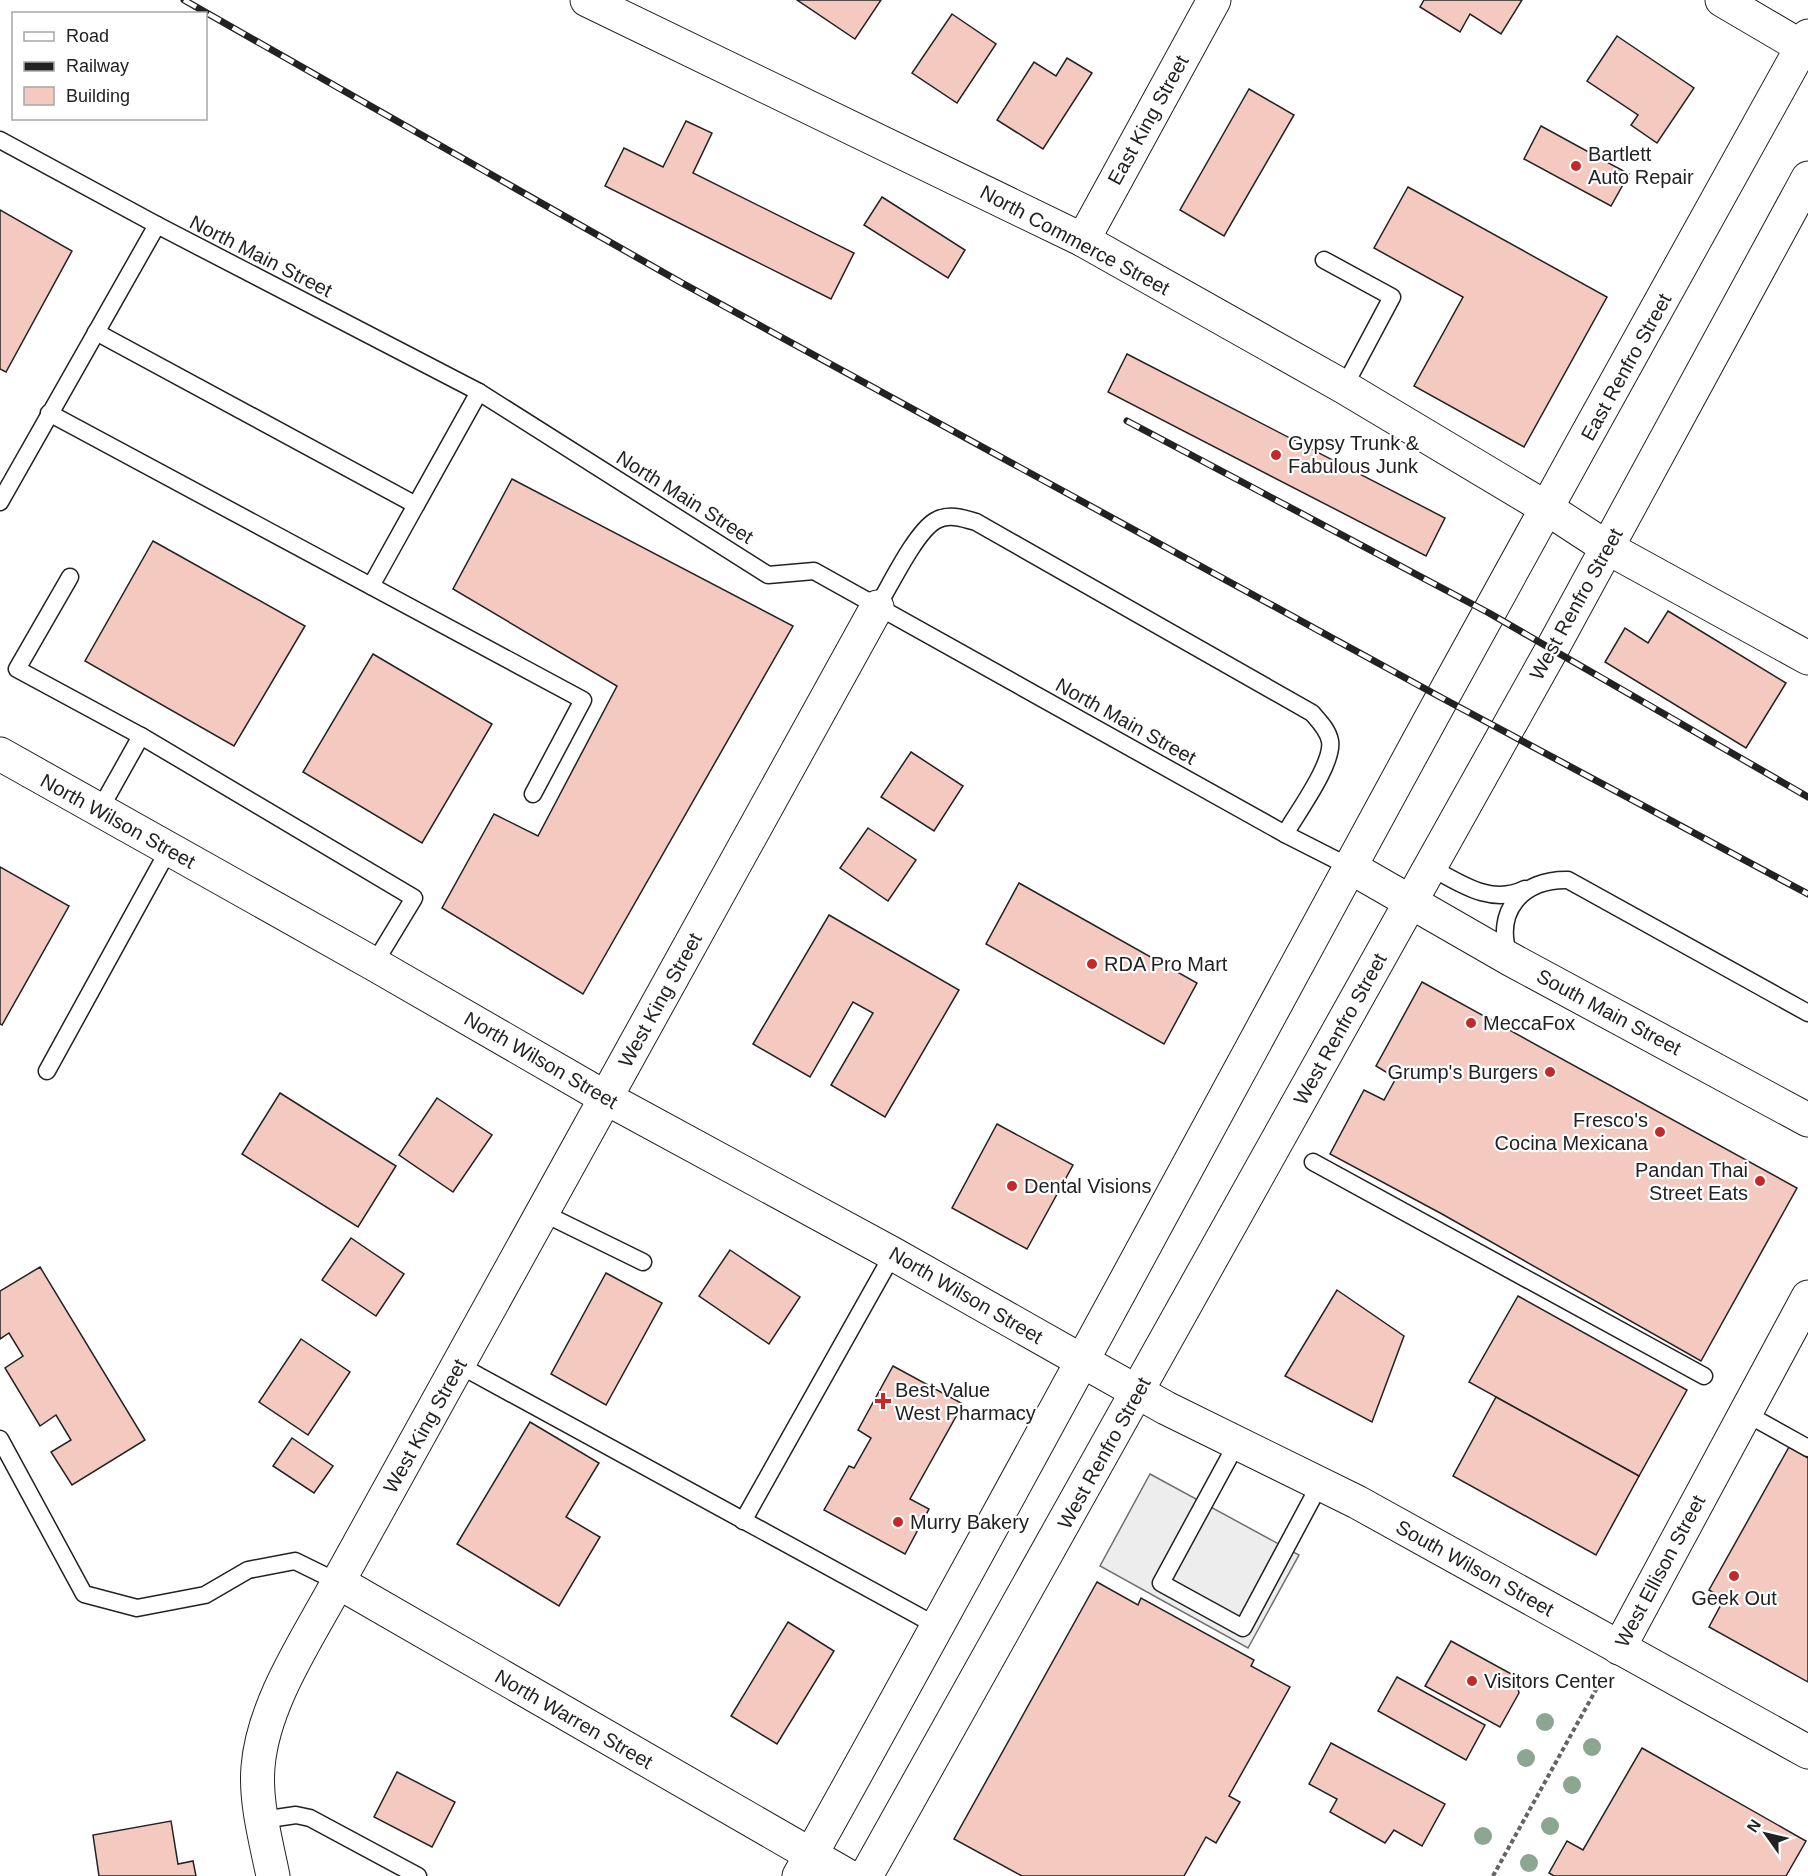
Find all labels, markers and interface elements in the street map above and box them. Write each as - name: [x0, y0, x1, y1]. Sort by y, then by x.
- legend: [12, 12, 207, 120]
- text: Road: [66, 26, 109, 46]
- street label: East King Street: [1103, 51, 1193, 189]
- text: Railway: [66, 56, 129, 76]
- text: Building: [66, 86, 130, 106]
- place label: Bartlett Auto Repair: [1588, 143, 1694, 188]
- marker: Bartlett Auto Repair: [1569, 159, 1583, 173]
- street label: North Commerce Street: [977, 181, 1174, 299]
- street label: North Main Street: [186, 211, 336, 302]
- street label: East Renfro Street: [1576, 289, 1676, 444]
- place label: Gypsy Trunk & Fabulous Junk: [1288, 432, 1420, 477]
- street label: North Main Street: [613, 446, 758, 548]
- marker: Gypsy Trunk & Fabulous Junk: [1269, 448, 1283, 462]
- street label: West Renfro Street: [1525, 524, 1627, 684]
- street label: North Main Street: [1052, 673, 1200, 769]
- street label: North Wilson Street: [37, 769, 200, 873]
- street label: West King Street: [614, 929, 706, 1071]
- street label: West Renfro Street: [1289, 949, 1391, 1109]
- place label: RDA Pro Mart: [1104, 953, 1228, 975]
- marker: RDA Pro Mart: [1085, 957, 1099, 971]
- street label: South Main Street: [1533, 965, 1685, 1059]
- street label: North Wilson Street: [460, 1007, 622, 1113]
- place label: MeccaFox: [1483, 1012, 1575, 1034]
- marker: MeccaFox: [1464, 1016, 1478, 1030]
- place label: Grump's Burgers: [1387, 1061, 1538, 1083]
- marker: Grump's Burgers: [1543, 1065, 1557, 1079]
- place label: Fresco's Cocina Mexicana: [1495, 1109, 1649, 1154]
- marker: Fresco's Cocina Mexicana: [1653, 1125, 1667, 1139]
- place label: Pandan Thai Street Eats: [1635, 1159, 1748, 1204]
- marker: Pandan Thai Street Eats: [1753, 1174, 1767, 1188]
- place label: Dental Visions: [1024, 1175, 1151, 1197]
- marker: Dental Visions: [1005, 1179, 1019, 1193]
- street label: North Wilson Street: [885, 1242, 1047, 1348]
- street label: West King Street: [379, 1355, 471, 1497]
- street label: West Renfro Street: [1053, 1373, 1155, 1533]
- place label: Best Value West Pharmacy: [895, 1379, 1036, 1424]
- marker: Best Value West Pharmacy: [876, 1394, 890, 1408]
- street label: West Ellison Street: [1611, 1491, 1709, 1651]
- place label: Murry Bakery: [910, 1511, 1029, 1533]
- marker: Murry Bakery: [891, 1515, 905, 1529]
- street label: South Wilson Street: [1392, 1516, 1558, 1621]
- marker: Geek Out: [1727, 1569, 1741, 1583]
- place label: Geek Out: [1691, 1587, 1777, 1609]
- street label: North Warren Street: [491, 1665, 657, 1773]
- place label: Visitors Center: [1484, 1670, 1615, 1692]
- marker: Visitors Center: [1465, 1674, 1479, 1688]
- north arrow: [1736, 1804, 1796, 1864]
- text: N: [1744, 1816, 1764, 1835]

